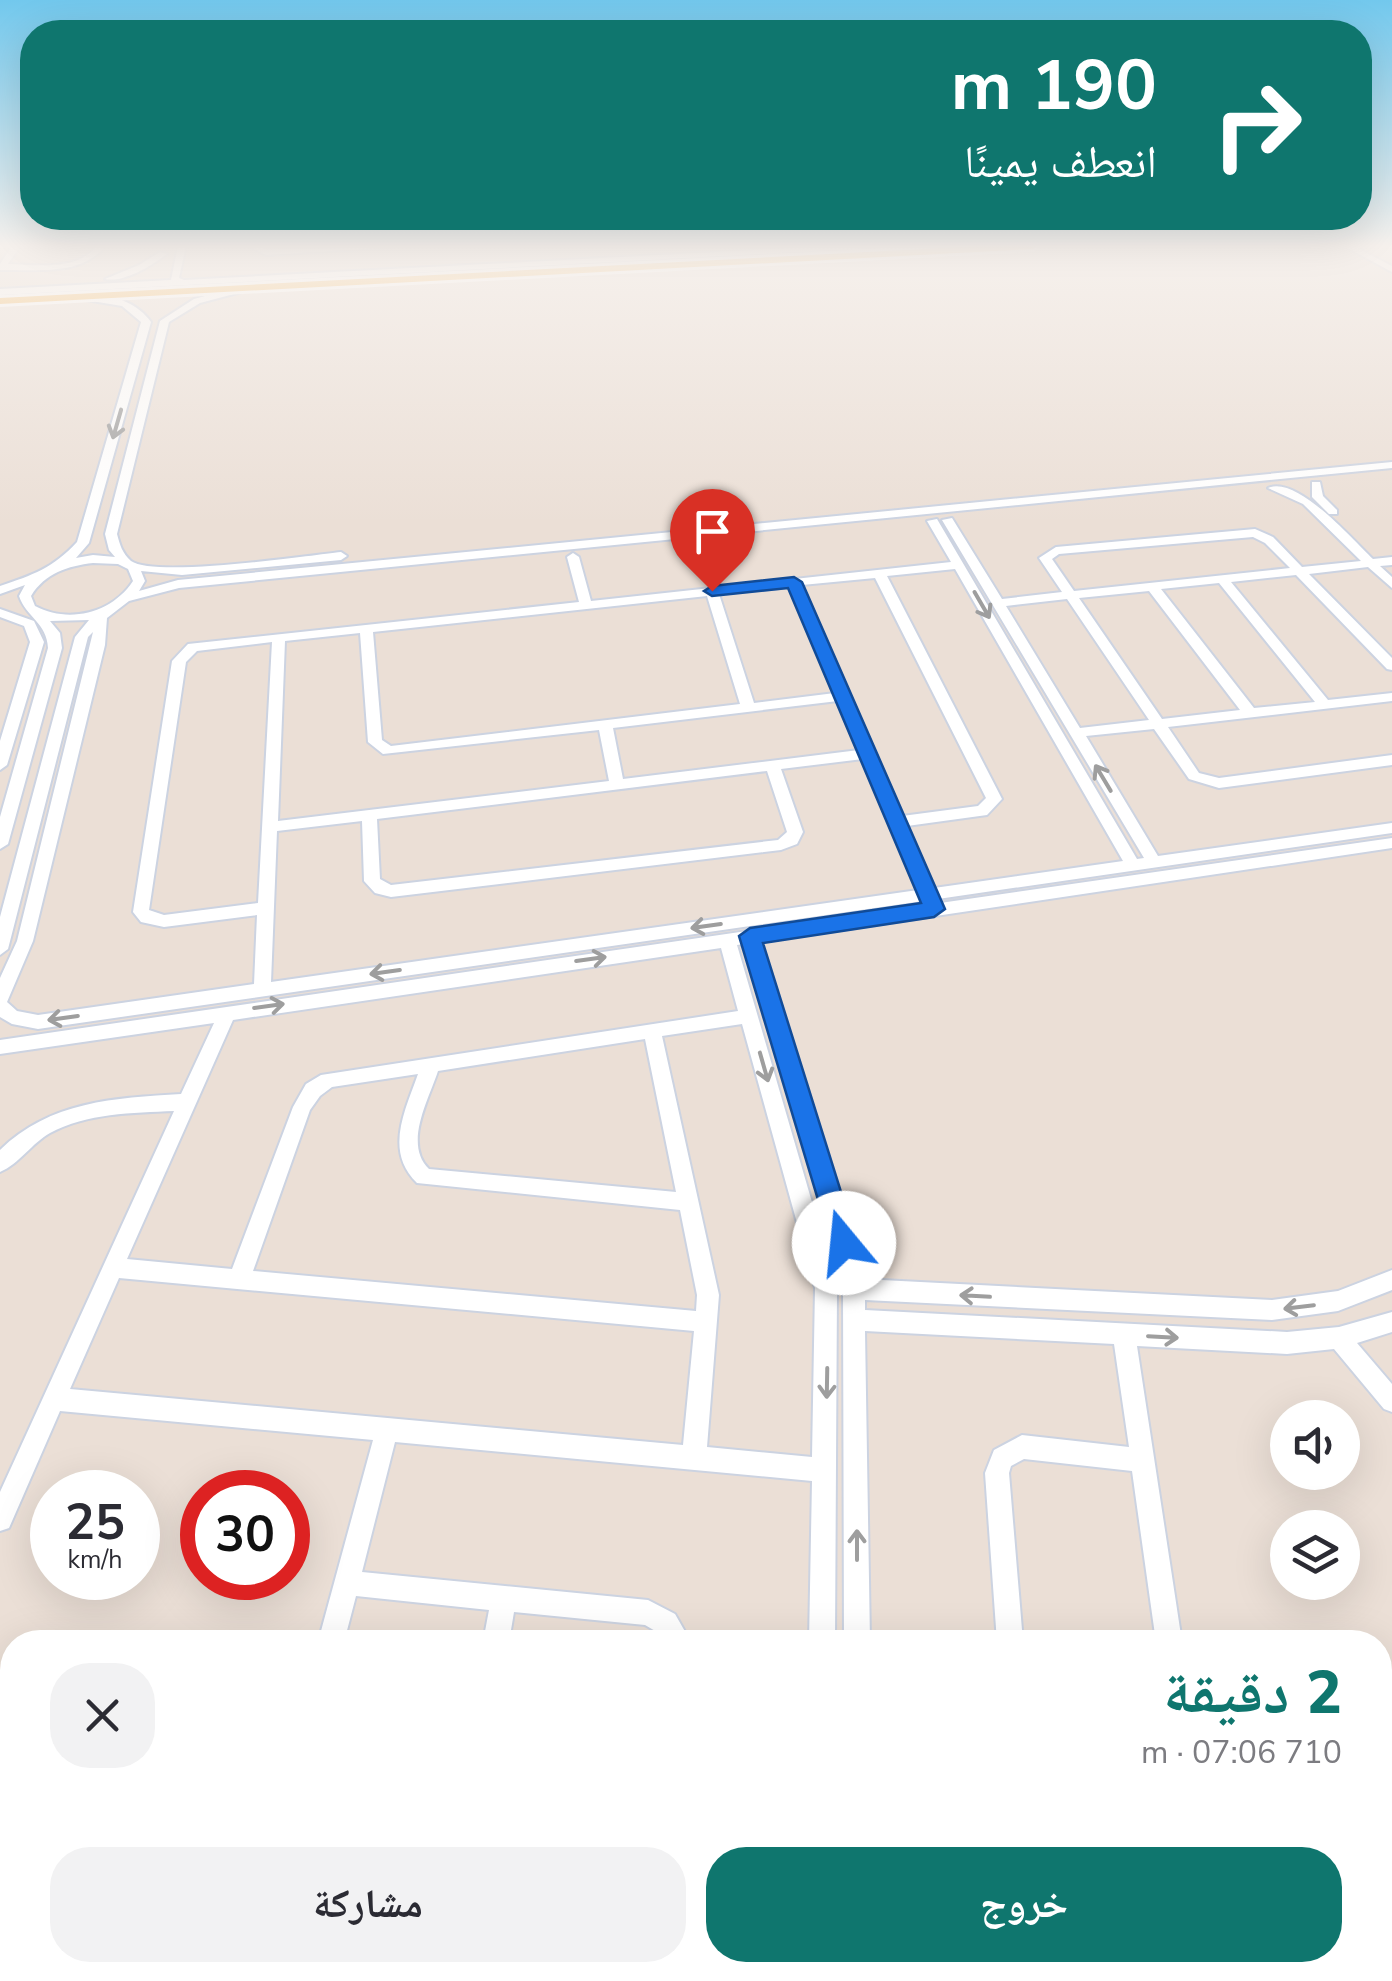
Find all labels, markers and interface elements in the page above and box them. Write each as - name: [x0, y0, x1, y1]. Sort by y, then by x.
- text: 190 m: [951, 38, 1157, 134]
- icon: right: [1192, 60, 1322, 190]
- text: انعطف يمينًا: [964, 132, 1157, 193]
- one-way arrow: [107, 407, 126, 439]
- pin: [670, 489, 755, 592]
- icon: arrive: [685, 504, 740, 559]
- one-way arrow: [972, 591, 992, 619]
- one-way arrow: [1093, 764, 1114, 793]
- one-way arrow: [691, 918, 723, 936]
- one-way arrow: [574, 950, 607, 968]
- one-way arrow: [369, 964, 401, 982]
- one-way arrow: [253, 996, 285, 1014]
- one-way arrow: [47, 1010, 80, 1028]
- one-way arrow: [756, 1050, 774, 1082]
- position arrow: [792, 1191, 896, 1295]
- one-way arrow: [959, 1286, 991, 1305]
- one-way arrow: [1284, 1298, 1316, 1317]
- one-way arrow: [1146, 1328, 1178, 1347]
- one-way arrow: [818, 1366, 837, 1398]
- map controls: [1270, 1400, 1360, 1600]
- button: sound: [1270, 1400, 1360, 1490]
- speed limit sign: 30: [180, 1470, 310, 1600]
- text: 25: [65, 1488, 125, 1557]
- button: layers: [1270, 1510, 1360, 1600]
- one-way arrow: [848, 1530, 866, 1562]
- text: km/h: [67, 1543, 123, 1577]
- text: 2 دقيقة: [1163, 1652, 1342, 1734]
- button: close: [50, 1663, 155, 1768]
- text: 710 m · 07:06: [1141, 1731, 1342, 1774]
- button: مشاركة: [50, 1847, 686, 1962]
- button: خروج: [706, 1847, 1342, 1962]

